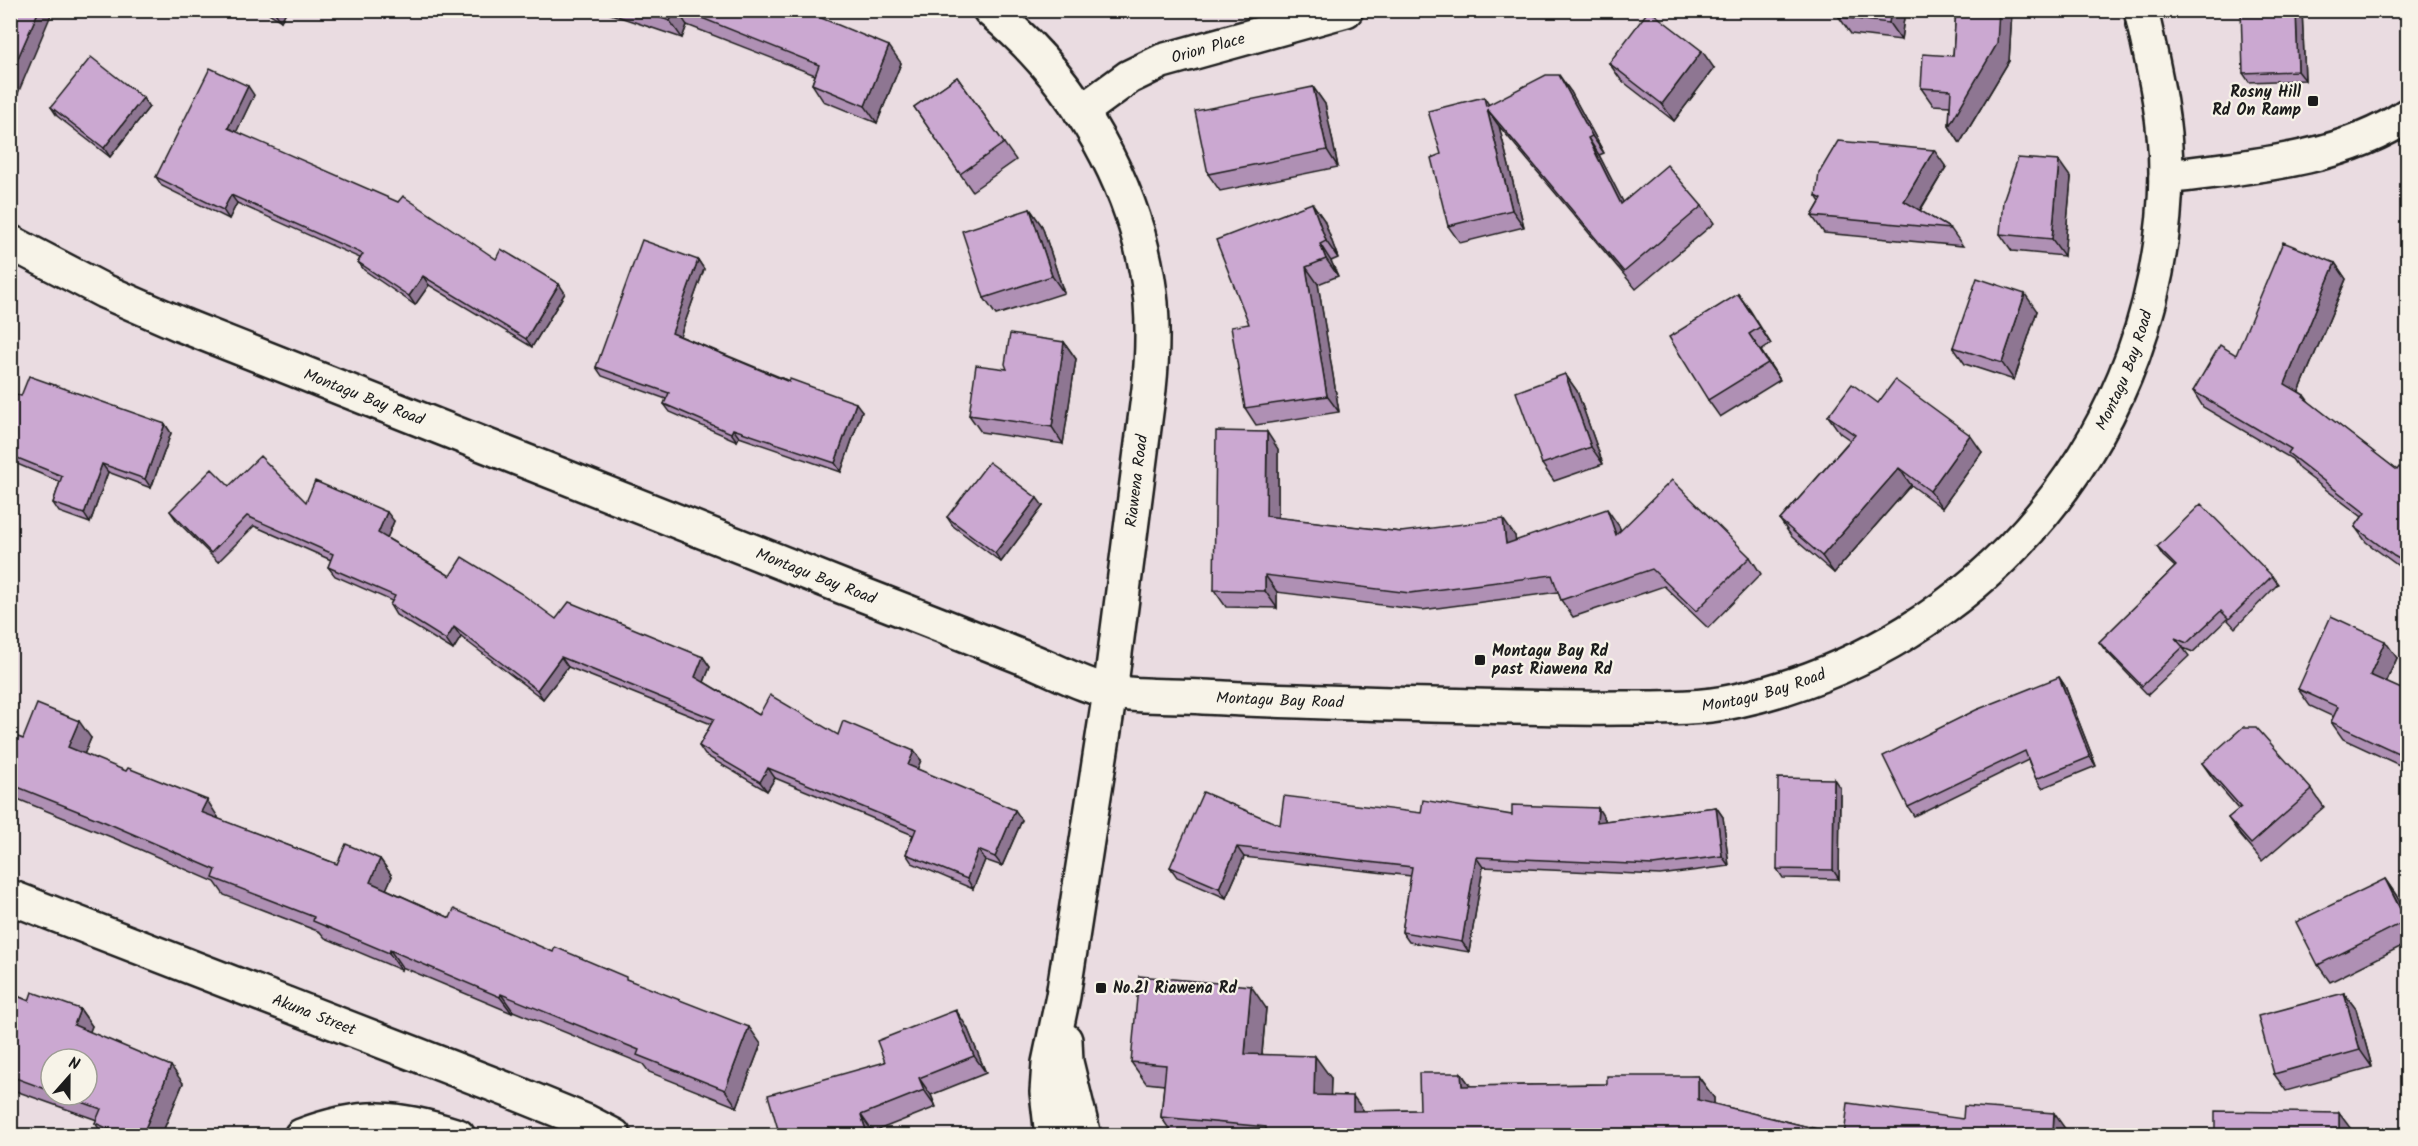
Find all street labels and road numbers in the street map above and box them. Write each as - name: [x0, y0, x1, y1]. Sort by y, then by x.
- street label: Orion Place: [1168, 26, 1248, 70]
- street label: Montagu Bay Road: [2089, 306, 2159, 435]
- street label: Montagu Bay Road: [300, 362, 429, 433]
- street label: Riawena Road: [1119, 432, 1155, 529]
- street label: Montagu Bay Road: [752, 541, 881, 611]
- street label: Montagu Bay Road: [1700, 661, 1830, 719]
- street label: Montagu Bay Road: [1215, 685, 1345, 715]
- street label: Akuna Street: [268, 987, 360, 1043]

